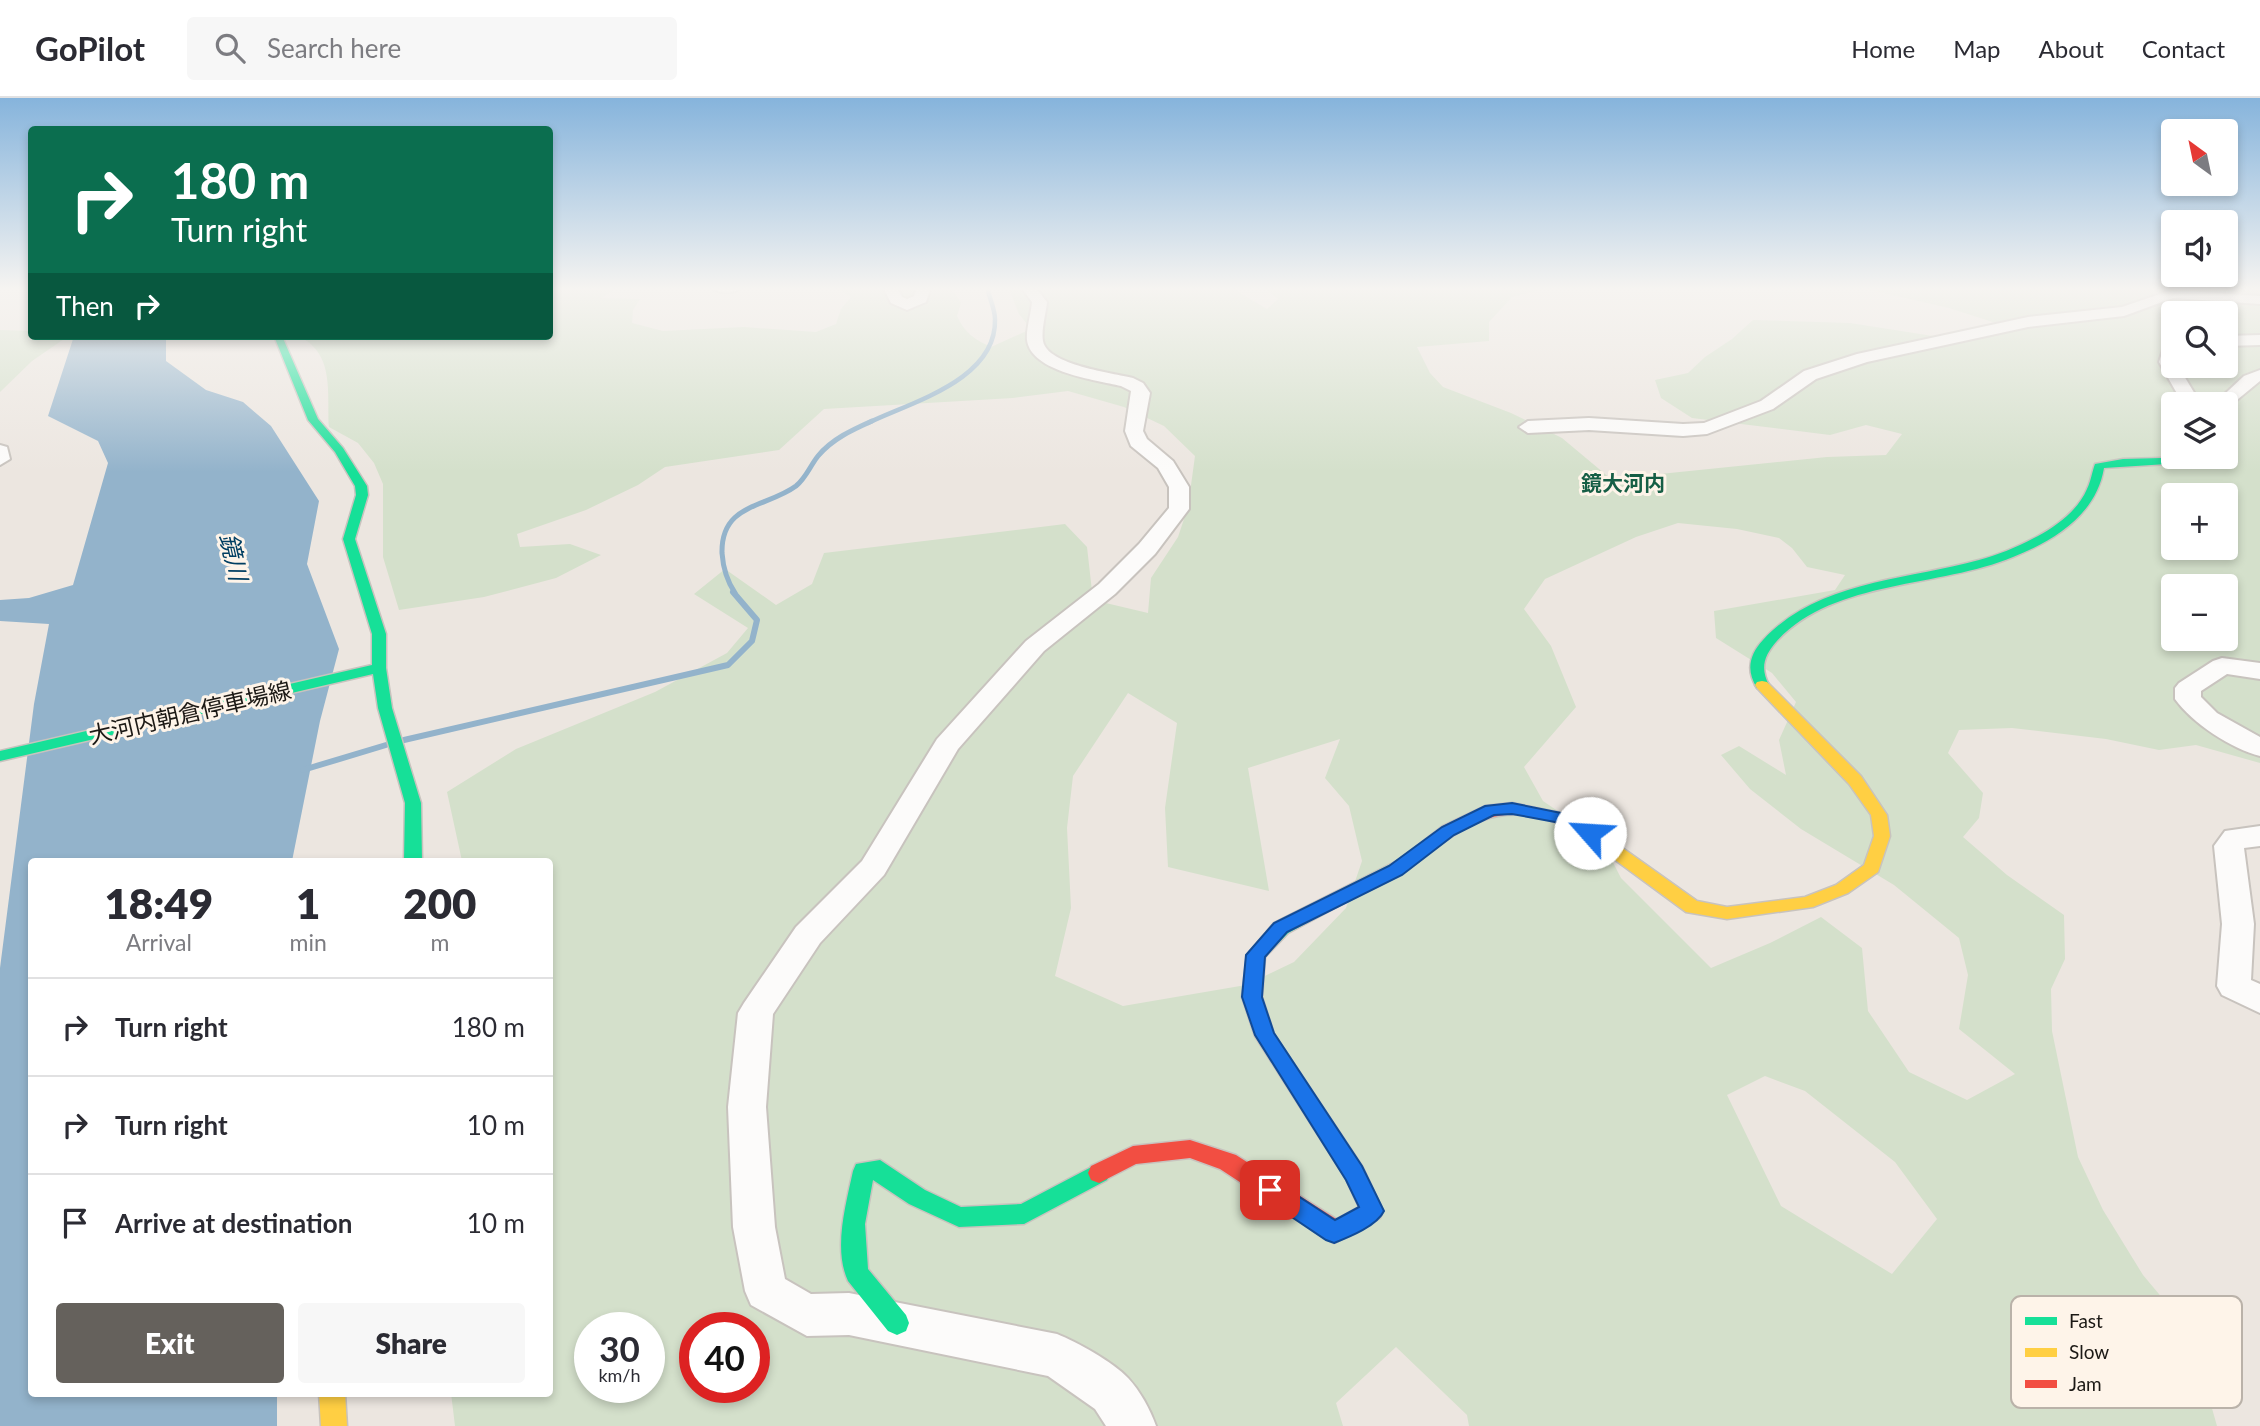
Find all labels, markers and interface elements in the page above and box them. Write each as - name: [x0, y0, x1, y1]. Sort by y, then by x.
- search box: [187, 17, 677, 80]
- text: GoPilot: [35, 28, 145, 68]
- icon: search: [211, 29, 249, 67]
- text: Search here: [267, 32, 401, 64]
- text: Home: [1851, 34, 1915, 63]
- text: Map: [1953, 34, 2001, 63]
- text: About: [2039, 34, 2104, 63]
- text: Contact: [2142, 34, 2225, 63]
- north arrow: [2161, 119, 2238, 196]
- map controls: [2161, 119, 2238, 651]
- text: 180 m: [171, 151, 309, 209]
- icon: right: [56, 154, 147, 245]
- text: Turn right: [171, 210, 307, 249]
- button: sound: [2161, 210, 2238, 287]
- icon: right: [128, 287, 166, 325]
- text: Then: [56, 290, 114, 322]
- button: search: [2161, 301, 2238, 378]
- button: layers: [2161, 392, 2238, 469]
- district label: 鏡大河内: [1581, 470, 1665, 495]
- button: +: [2161, 483, 2238, 560]
- water label: 鏡川: [215, 530, 255, 586]
- button: −: [2161, 574, 2238, 651]
- street label: 大河内朝倉停車場線: [86, 675, 294, 749]
- position arrow: [1553, 796, 1627, 870]
- text: 18:49: [105, 878, 213, 928]
- text: 1: [296, 878, 320, 928]
- text: 200: [403, 878, 476, 928]
- text: Arrival: [126, 928, 192, 956]
- text: min: [290, 928, 327, 956]
- text: m: [430, 928, 449, 956]
- icon: right: [56, 1008, 94, 1046]
- text: Turn right: [115, 1011, 228, 1043]
- text: 180 m: [452, 1011, 525, 1043]
- icon: right: [56, 1106, 94, 1144]
- text: Turn right: [115, 1109, 228, 1141]
- text: 10 m: [467, 1109, 525, 1141]
- pin: [1240, 1160, 1300, 1220]
- icon: arrive: [1251, 1171, 1289, 1209]
- icon: arrive: [56, 1204, 94, 1242]
- text: Arrive at destination: [115, 1207, 352, 1239]
- text: 10 m: [467, 1207, 525, 1239]
- legend: [2011, 1296, 2242, 1408]
- button: Exit: [56, 1303, 284, 1383]
- button: Share: [298, 1303, 525, 1383]
- text: Fast: [2069, 1309, 2103, 1332]
- speed limit sign: 40: [679, 1312, 770, 1403]
- text: 30: [599, 1327, 640, 1369]
- text: Slow: [2069, 1340, 2109, 1363]
- text: km/h: [598, 1364, 641, 1386]
- text: Jam: [2069, 1372, 2102, 1395]

